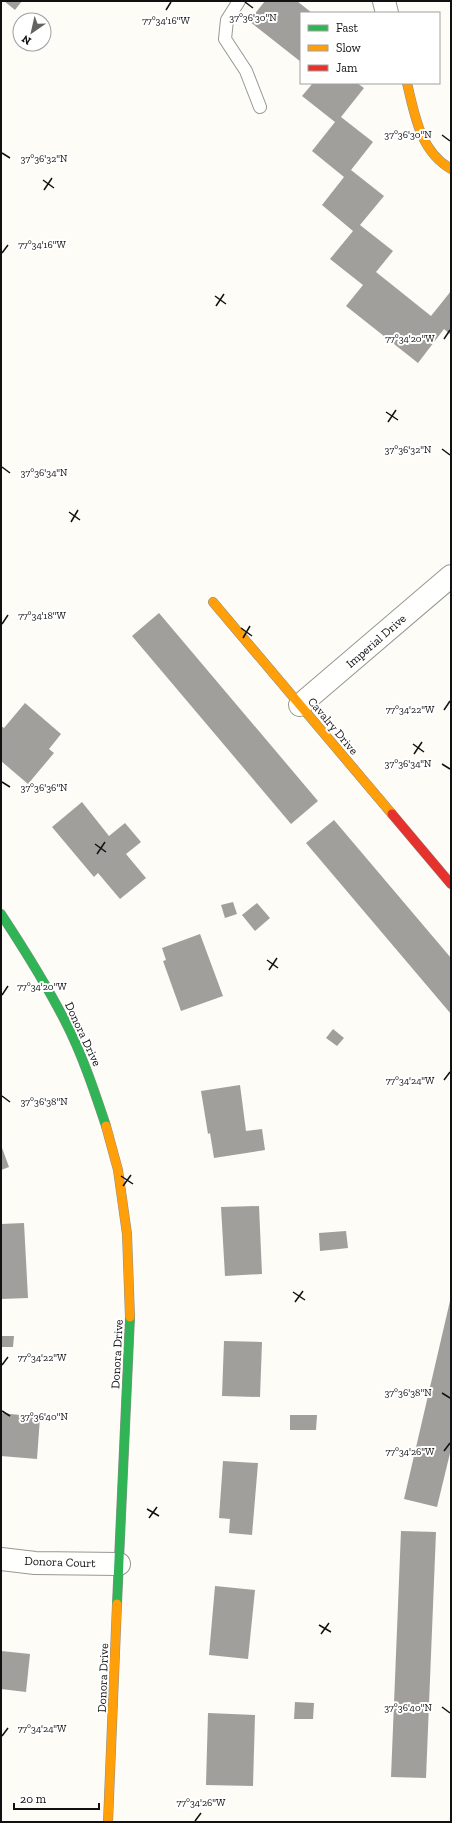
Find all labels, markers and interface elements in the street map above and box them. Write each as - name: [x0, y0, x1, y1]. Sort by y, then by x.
- north arrow: [12, 12, 52, 52]
- text: 37°36'30"N: [229, 12, 277, 24]
- legend: [300, 12, 440, 84]
- text: 77°34'16"W: [142, 15, 190, 27]
- text: Fast: [336, 21, 359, 35]
- text: N: [19, 32, 34, 48]
- text: Slow: [336, 41, 362, 55]
- text: Jam: [336, 61, 358, 75]
- text: 37°36'30"N: [384, 129, 432, 141]
- text: 37°36'32"N: [21, 153, 68, 165]
- text: 77°34'16"W: [18, 239, 66, 251]
- text: 77°34'20"W: [385, 333, 435, 345]
- text: 37°36'32"N: [385, 444, 432, 456]
- text: 37°36'34"N: [21, 467, 68, 479]
- text: 77°34'18"W: [18, 610, 66, 622]
- street label: Imperial Drive: [343, 611, 409, 671]
- street label: Cavalry Drive: [305, 695, 361, 758]
- text: 77°34'22"W: [386, 704, 435, 716]
- text: 37°36'34"N: [385, 758, 432, 770]
- text: 37°36'36"N: [21, 782, 68, 794]
- text: 77°34'20"W: [17, 981, 67, 993]
- street label: Donora Drive: [62, 1000, 104, 1069]
- text: 77°34'24"W: [386, 1075, 435, 1087]
- text: 37°36'38"N: [20, 1096, 68, 1108]
- street label: Donora Drive: [108, 1319, 126, 1389]
- text: 77°34'22"W: [18, 1352, 67, 1364]
- text: 37°36'38"N: [384, 1387, 432, 1399]
- text: 37°36'40"N: [20, 1411, 68, 1423]
- text: 77°34'26"W: [386, 1446, 435, 1458]
- street label: Donora Court: [24, 1554, 96, 1570]
- street label: Donora Drive: [95, 1643, 111, 1713]
- text: 37°36'40"N: [384, 1702, 432, 1714]
- text: 77°34'24"W: [18, 1723, 67, 1735]
- scale bar: [14, 1785, 99, 1811]
- text: 20 m: [20, 1792, 47, 1806]
- text: 77°34'26"W: [177, 1797, 226, 1809]

